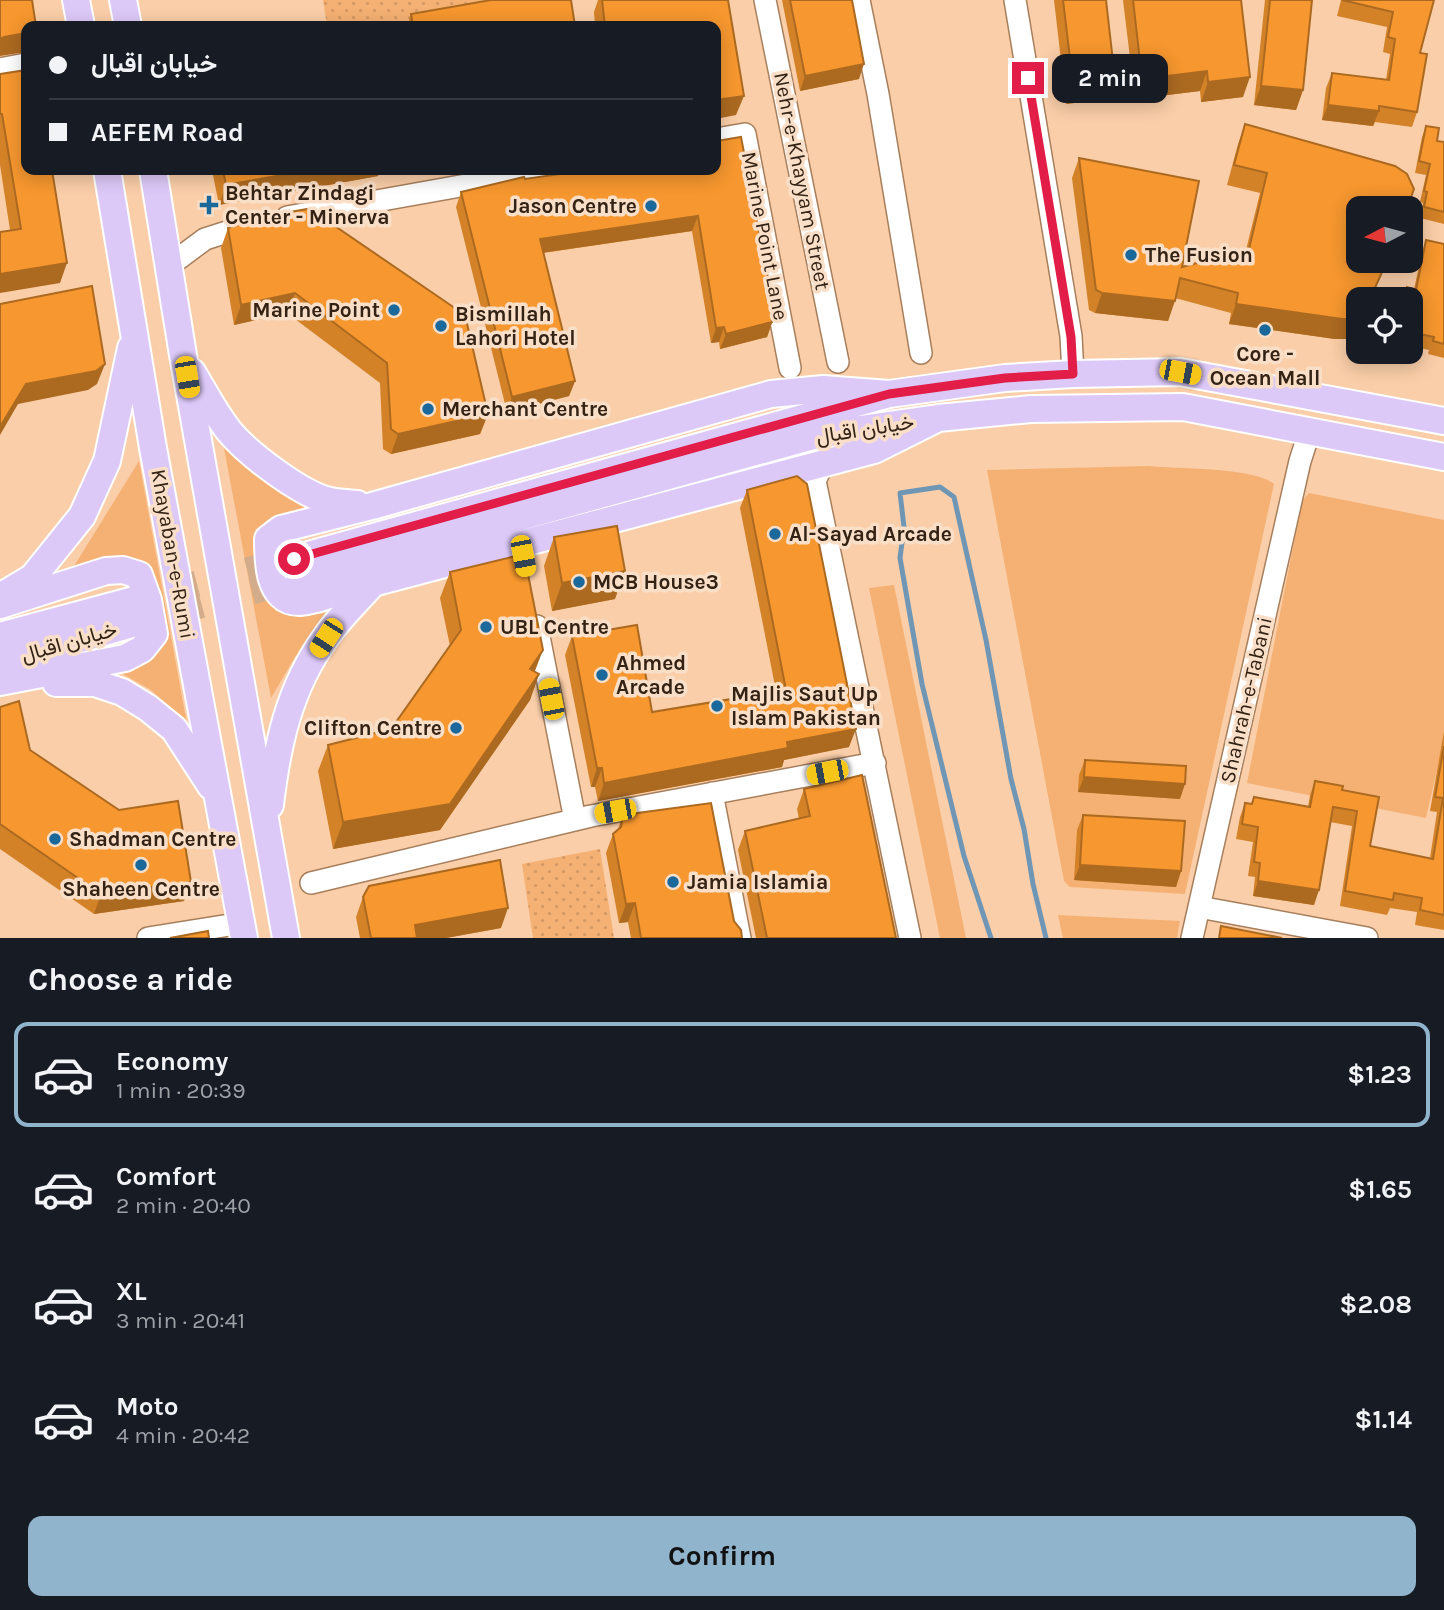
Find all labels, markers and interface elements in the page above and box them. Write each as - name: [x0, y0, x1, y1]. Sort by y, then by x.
- text: خیابان اقبال: [91, 48, 217, 79]
- callout: 2 min: [1052, 54, 1168, 102]
- route end: [1012, 62, 1044, 94]
- text: 2 min: [1078, 65, 1142, 92]
- street label: Nehr-e-Khayyam Street: [769, 70, 835, 292]
- text: AEFEM Road: [91, 117, 244, 148]
- street label: Marine Point Lane: [737, 150, 793, 322]
- place label: Behtar Zindagi Center - Minerva: [225, 181, 390, 229]
- place label: Jason Centre: [509, 194, 637, 218]
- marker: Behtar Zindagi Center - Minerva: [199, 195, 219, 215]
- north arrow: [1346, 196, 1423, 273]
- map controls: [1346, 196, 1423, 364]
- marker: Jason Centre: [643, 198, 659, 214]
- place label: The Fusion: [1145, 243, 1253, 267]
- marker: The Fusion: [1123, 247, 1139, 263]
- button: locate: [1346, 287, 1423, 364]
- place label: Marine Point: [252, 298, 380, 322]
- marker: Marine Point: [386, 302, 402, 318]
- place label: Bismillah Lahori Hotel: [455, 302, 576, 350]
- marker: Bismillah Lahori Hotel: [433, 318, 449, 334]
- marker: Core - Ocean Mall: [1257, 322, 1273, 338]
- place label: Core - Ocean Mall: [1210, 342, 1320, 390]
- car: [174, 354, 201, 400]
- car: [1158, 358, 1203, 386]
- place label: Merchant Centre: [442, 397, 608, 421]
- marker: Merchant Centre: [420, 401, 436, 417]
- street label: خیابان اقبال: [814, 409, 916, 449]
- street label: Khayaban-e-Rumi: [146, 467, 200, 641]
- place label: Al-Sayad Arcade: [789, 522, 952, 546]
- marker: Al-Sayad Arcade: [767, 526, 783, 542]
- car: [509, 533, 538, 579]
- route start: [278, 543, 310, 575]
- place label: MCB House3: [593, 570, 719, 594]
- marker: MCB House3: [571, 574, 587, 590]
- street label: Shahrah-e-Tabani: [1215, 614, 1277, 786]
- car: [306, 615, 347, 661]
- place label: UBL Centre: [500, 615, 609, 639]
- street label: خیابان اقبال: [18, 617, 120, 667]
- marker: UBL Centre: [478, 619, 494, 635]
- place label: Ahmed Arcade: [616, 651, 686, 699]
- marker: Ahmed Arcade: [594, 667, 610, 683]
- car: [537, 676, 566, 722]
- place label: Majlis Saut Up Islam Pakistan: [731, 682, 881, 730]
- marker: Majlis Saut Up Islam Pakistan: [709, 698, 725, 714]
- place label: Clifton Centre: [304, 716, 442, 740]
- marker: Clifton Centre: [448, 720, 464, 736]
- car: [805, 758, 850, 786]
- car: [593, 797, 638, 825]
- place label: Shadman Centre: [69, 827, 236, 851]
- marker: Shadman Centre: [47, 831, 63, 847]
- marker: Shaheen Centre: [133, 857, 149, 873]
- place label: Jamia Islamia: [687, 870, 828, 894]
- marker: Jamia Islamia: [665, 874, 681, 890]
- place label: Shaheen Centre: [62, 877, 220, 901]
- text: Choose a ride: [28, 961, 233, 998]
- icon: car: [32, 1043, 95, 1106]
- text: Economy: [116, 1046, 228, 1077]
- text: $1.23: [1347, 1059, 1412, 1090]
- text: 1 min · 20:39: [116, 1077, 246, 1104]
- icon: car: [32, 1158, 95, 1221]
- text: Comfort: [116, 1161, 217, 1192]
- text: $1.65: [1348, 1174, 1412, 1205]
- text: 2 min · 20:40: [116, 1192, 251, 1219]
- icon: car: [32, 1273, 95, 1336]
- text: XL: [116, 1276, 147, 1307]
- text: $2.08: [1340, 1289, 1412, 1320]
- text: 3 min · 20:41: [116, 1307, 245, 1334]
- icon: car: [32, 1388, 95, 1451]
- text: Moto: [116, 1391, 178, 1422]
- text: $1.14: [1354, 1404, 1412, 1435]
- text: 4 min · 20:42: [116, 1422, 250, 1449]
- button: Confirm: [28, 1516, 1416, 1596]

